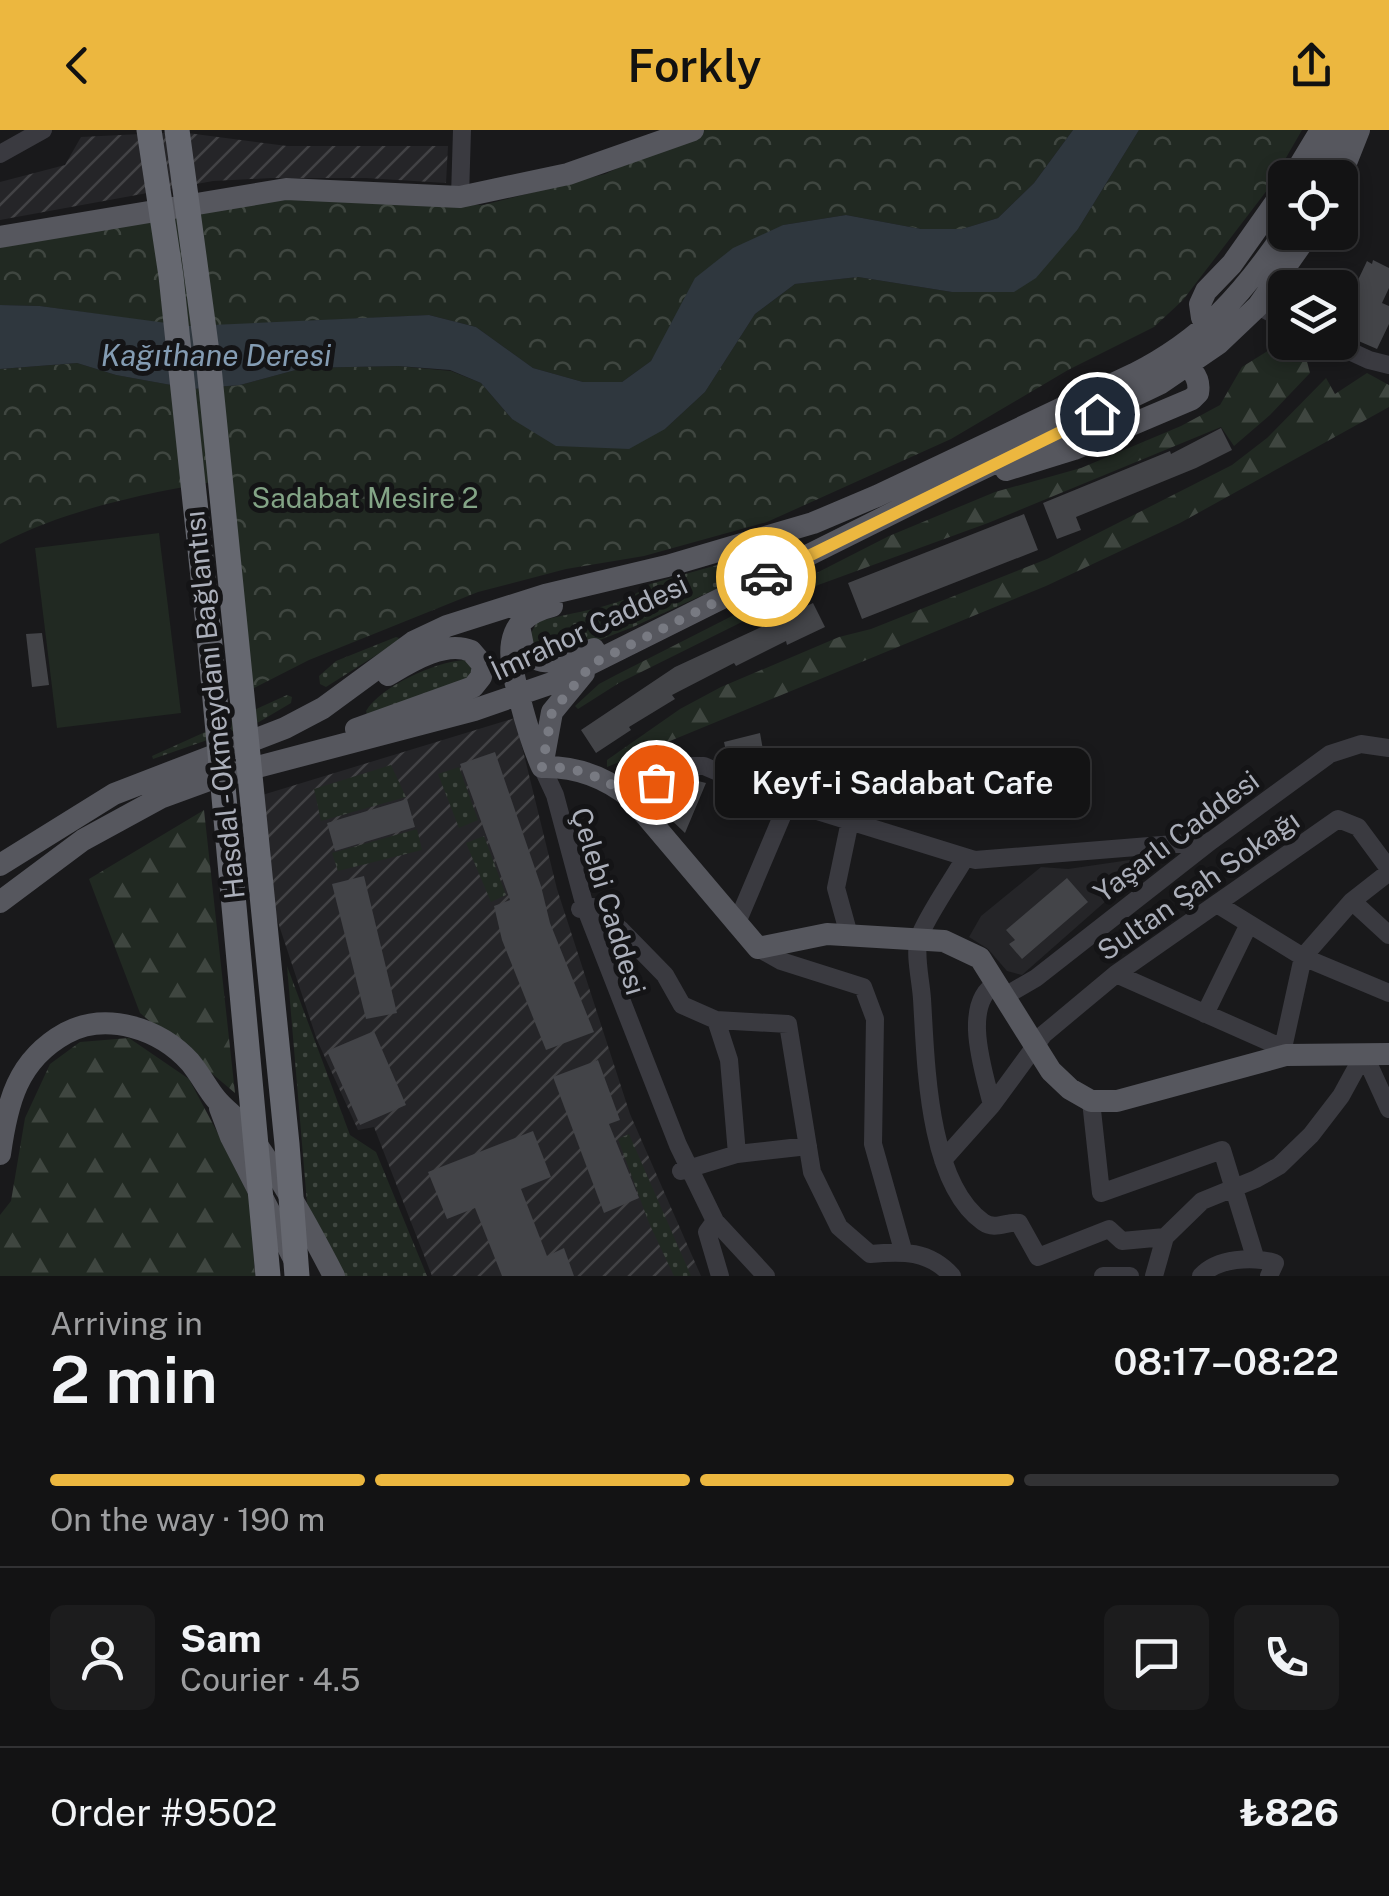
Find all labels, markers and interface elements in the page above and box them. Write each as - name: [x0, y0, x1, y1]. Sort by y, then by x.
- icon: back: [50, 38, 105, 93]
- icon: share: [1284, 38, 1339, 93]
- text: Forkly: [628, 39, 761, 92]
- map controls: [1268, 160, 1358, 360]
- button: locate: [1268, 160, 1358, 250]
- button: layers: [1268, 270, 1358, 360]
- water label: Kağıthane Deresi: [101, 337, 332, 373]
- pin: [1055, 372, 1140, 457]
- icon: home: [1070, 387, 1125, 442]
- park label: Sadabat Mesire 2: [252, 481, 478, 514]
- street label: Hasdal - Okmeydanı Bağlantısı: [177, 509, 251, 901]
- courier: [716, 527, 816, 627]
- icon: car: [739, 550, 794, 605]
- street label: İmrahor Caddesi: [486, 567, 692, 687]
- pin: [614, 740, 699, 825]
- callout: Keyf-i Sadabat Cafe: [716, 747, 1091, 817]
- icon: bag: [629, 755, 684, 810]
- street label: Yaşarlı Caddesi: [1087, 763, 1265, 909]
- text: Keyf-i Sadabat Cafe: [751, 764, 1054, 801]
- street label: Çelebi Caddesi: [565, 803, 653, 999]
- street label: Sultan Şah Sokağı: [1091, 803, 1305, 967]
- text: Arriving in: [50, 1305, 203, 1342]
- text: 08:17–08:22: [1114, 1339, 1339, 1384]
- text: 2 min: [50, 1341, 218, 1418]
- text: On the way · 190 m: [50, 1501, 325, 1538]
- button: person: [50, 1605, 155, 1710]
- button: chat: [1104, 1605, 1209, 1710]
- button: phone: [1234, 1605, 1339, 1710]
- text: Sam: [180, 1616, 262, 1661]
- text: Courier · 4.5: [180, 1661, 360, 1698]
- text: Order #9502: [50, 1790, 277, 1835]
- text: ₺826: [1239, 1790, 1339, 1835]

